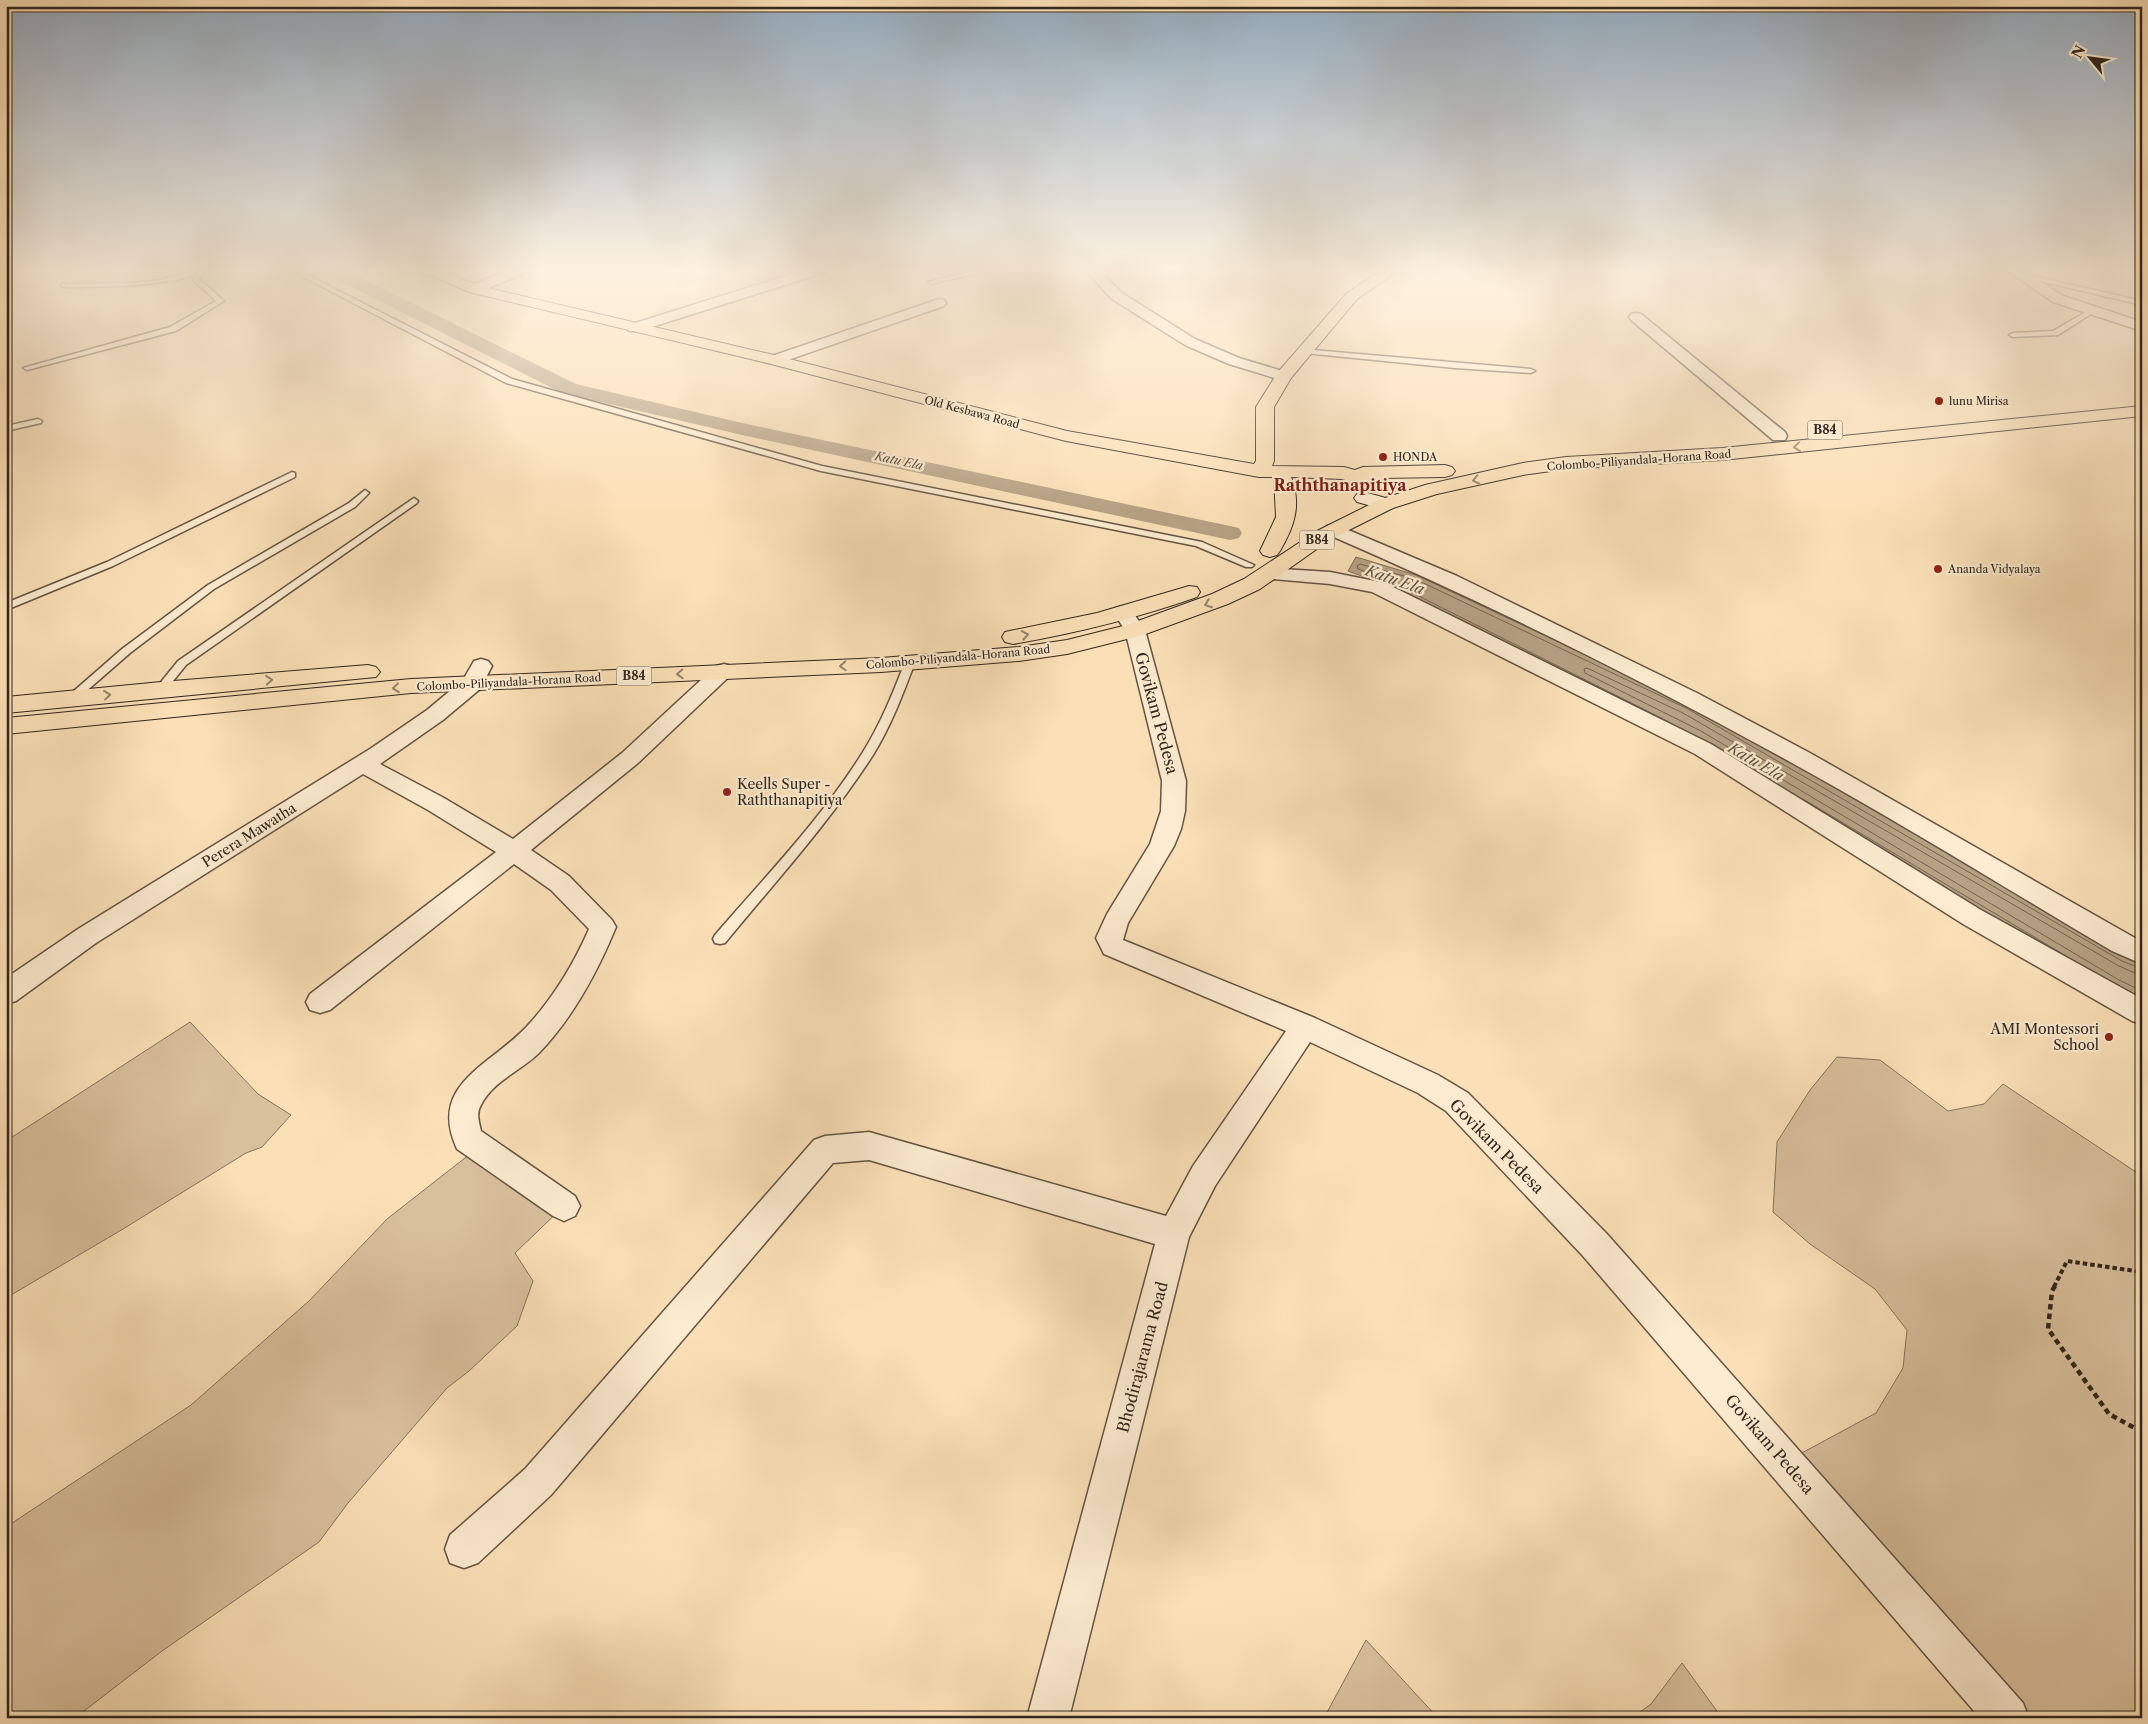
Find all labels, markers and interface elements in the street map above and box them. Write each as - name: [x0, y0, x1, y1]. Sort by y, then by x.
- north arrow: [2066, 32, 2116, 82]
- text: N: [2068, 42, 2089, 61]
- street label: Old Kesbawa Road: [923, 393, 1021, 432]
- place label: lunu Mirisa: [1949, 394, 2009, 408]
- marker: lunu Mirisa: [1933, 395, 1945, 407]
- road number: B84: [1808, 420, 1842, 440]
- one-way arrow: [1793, 441, 1801, 452]
- street label: Colombo-Piliyandala-Horana Road: [1546, 447, 1732, 473]
- water label: Katu Ela: [873, 448, 925, 473]
- place label: HONDA: [1393, 450, 1438, 464]
- marker: HONDA: [1377, 451, 1389, 463]
- one-way arrow: [1471, 474, 1480, 485]
- district label: Raththanapitiya: [1273, 475, 1407, 495]
- road number: B84: [1300, 530, 1334, 550]
- water label: Katu Ela: [1362, 560, 1427, 598]
- place label: Ananda Vidyalaya: [1947, 562, 2041, 576]
- marker: Ananda Vidyalaya: [1932, 563, 1944, 575]
- one-way arrow: [1204, 599, 1212, 609]
- one-way arrow: [1020, 630, 1029, 641]
- street label: Colombo-Piliyandala-Horana Road: [865, 642, 1051, 672]
- street label: Govikam Pedesa: [1131, 650, 1183, 777]
- one-way arrow: [838, 661, 846, 672]
- road number: B84: [616, 666, 652, 686]
- one-way arrow: [676, 668, 684, 679]
- street label: Colombo-Piliyandala-Horana Road: [416, 670, 602, 694]
- one-way arrow: [265, 675, 273, 686]
- one-way arrow: [391, 682, 399, 693]
- one-way arrow: [103, 690, 111, 701]
- water label: Katu Ela: [1724, 738, 1788, 785]
- place label: Keells Super - Raththanapitiya: [737, 775, 843, 809]
- marker: Keells Super - Raththanapitiya: [721, 786, 733, 798]
- street label: Perera Mawatha: [199, 798, 300, 871]
- place label: AMI Montessori School: [1990, 1020, 2099, 1054]
- marker: AMI Montessori School: [2103, 1031, 2115, 1043]
- street label: Govikam Pedesa: [1446, 1095, 1549, 1198]
- street label: Bhodirajarama Road: [1112, 1279, 1172, 1435]
- street label: Govikam Pedesa: [1721, 1390, 1819, 1498]

